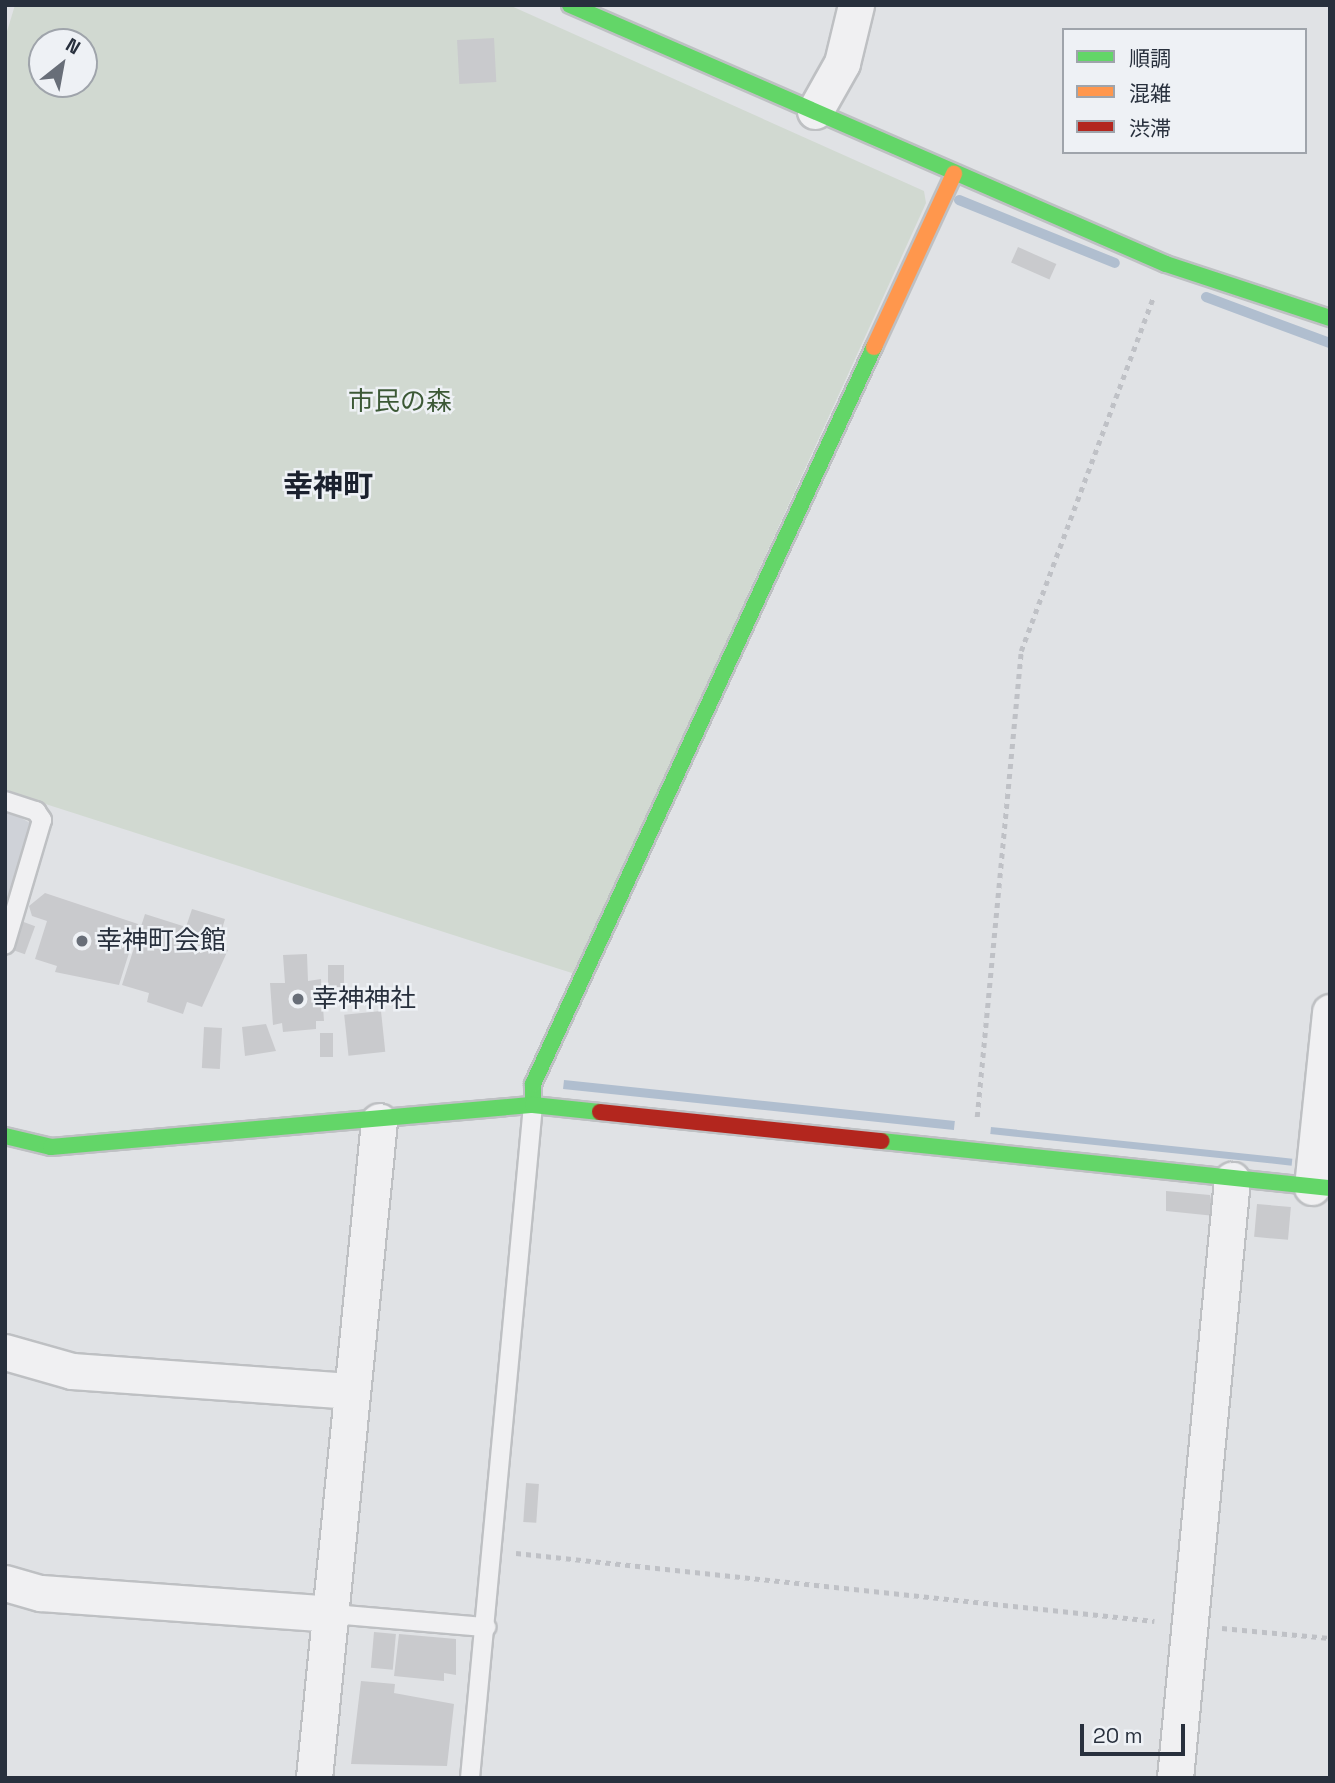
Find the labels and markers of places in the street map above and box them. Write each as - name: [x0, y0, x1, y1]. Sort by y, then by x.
- place label: 幸神町会館: [96, 925, 226, 957]
- marker: 幸神町会館: [74, 933, 90, 949]
- place label: 幸神神社: [312, 983, 416, 1015]
- marker: 幸神神社: [290, 991, 306, 1007]

